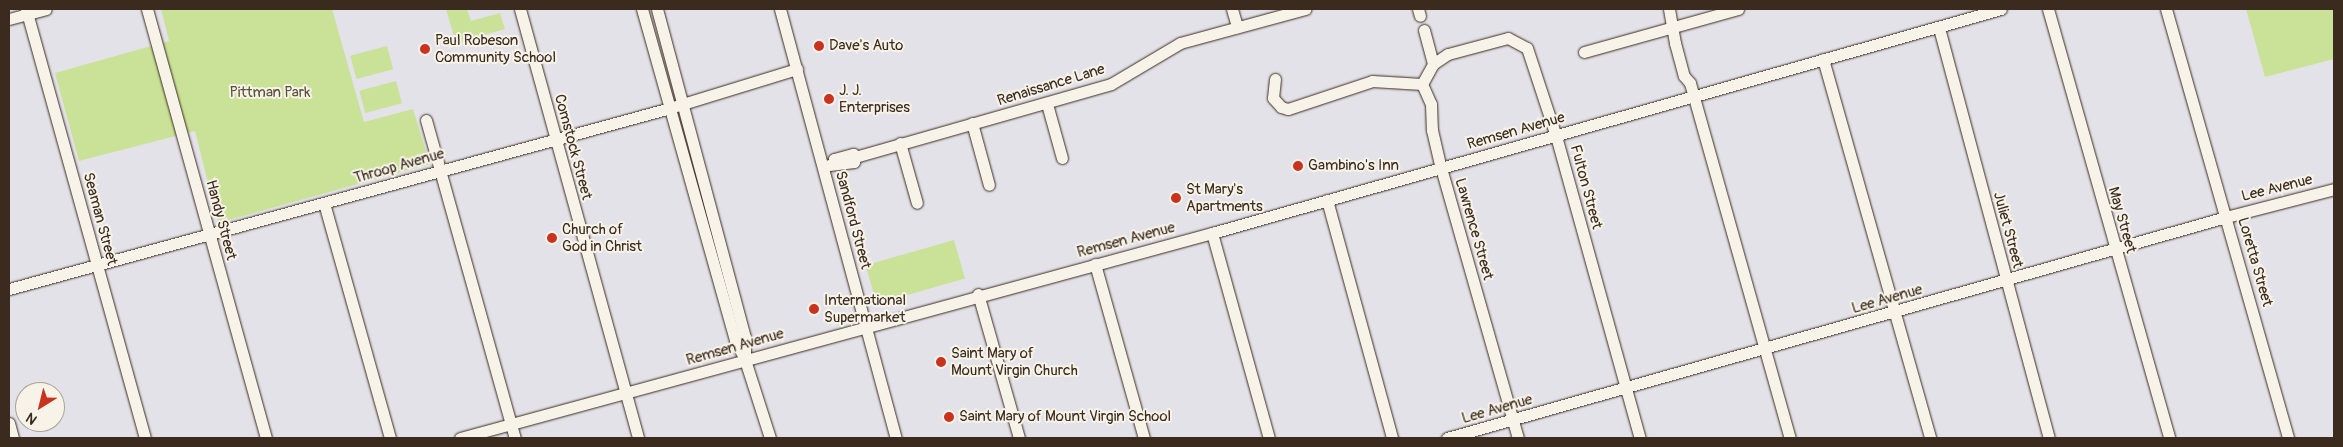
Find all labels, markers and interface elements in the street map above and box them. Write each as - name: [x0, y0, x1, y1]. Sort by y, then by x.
- place label: Paul Robeson Community School: [435, 31, 556, 66]
- place label: Dave's Auto: [829, 37, 903, 55]
- marker: Dave's Auto: [813, 40, 825, 52]
- marker: Paul Robeson Community School: [419, 43, 431, 55]
- street label: Renaissance Lane: [995, 60, 1107, 110]
- place label: J. J. Enterprises: [839, 81, 910, 116]
- park label: Pittman Park: [230, 84, 310, 102]
- street label: Comstock Street: [550, 92, 596, 202]
- marker: J. J. Enterprises: [823, 93, 835, 105]
- street label: Remsen Avenue: [1465, 108, 1567, 154]
- street label: Fulton Street: [1566, 143, 1606, 231]
- street label: Throop Avenue: [352, 145, 446, 187]
- place label: Gambino's Inn: [1308, 157, 1399, 175]
- marker: Gambino's Inn: [1292, 160, 1304, 172]
- street label: Sandford Street: [831, 169, 875, 271]
- street label: Lee Avenue: [2240, 170, 2314, 206]
- street label: Seaman Street: [79, 171, 121, 267]
- street label: Lawrence Street: [1451, 176, 1497, 282]
- street label: Handy Street: [202, 178, 240, 262]
- place label: St Mary's Apartments: [1186, 180, 1263, 215]
- street label: May Street: [2104, 185, 2140, 255]
- street label: Juliet Street: [1989, 190, 2027, 270]
- marker: St Mary's Apartments: [1170, 192, 1182, 204]
- street label: Loretta Street: [2234, 215, 2276, 309]
- street label: Remsen Avenue: [1075, 218, 1177, 262]
- place label: Church of God in Christ: [562, 220, 642, 255]
- marker: Church of God in Christ: [546, 232, 558, 244]
- street label: Lee Avenue: [1850, 280, 1924, 318]
- place label: International Supermarket: [824, 291, 906, 326]
- marker: International Supermarket: [808, 303, 820, 315]
- street label: Remsen Avenue: [684, 324, 786, 370]
- place label: Saint Mary of Mount Virgin Church: [951, 344, 1078, 379]
- marker: Saint Mary of Mount Virgin Church: [935, 356, 947, 368]
- north arrow: [15, 382, 65, 432]
- street label: Lee Avenue: [1460, 390, 1534, 428]
- place label: Saint Mary of Mount Virgin School: [959, 408, 1171, 426]
- text: N: [23, 409, 40, 428]
- marker: Saint Mary of Mount Virgin School: [943, 411, 955, 423]

